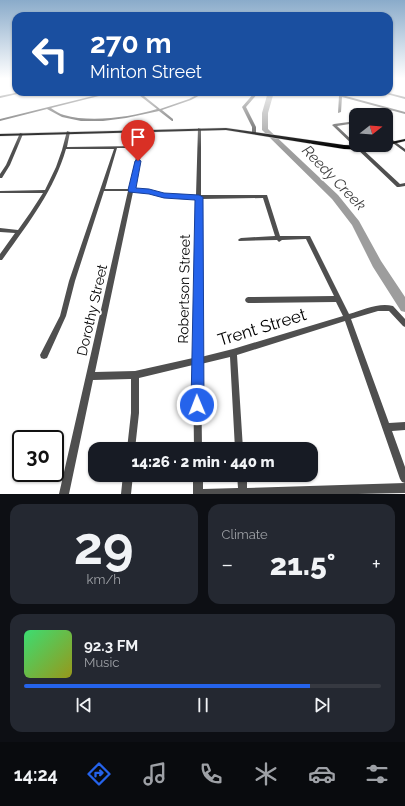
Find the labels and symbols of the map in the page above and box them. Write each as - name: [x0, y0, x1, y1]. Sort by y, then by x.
- north arrow: [349, 108, 393, 152]
- pin: [121, 120, 155, 161]
- water label: Reedy Creek: [298, 142, 370, 214]
- street label: Robertson Street: [175, 234, 193, 344]
- street label: Dorothy Street: [74, 262, 110, 357]
- street label: Trent Street: [215, 304, 309, 350]
- position arrow: [176, 384, 218, 426]
- speed limit sign: 30: [12, 430, 64, 482]

